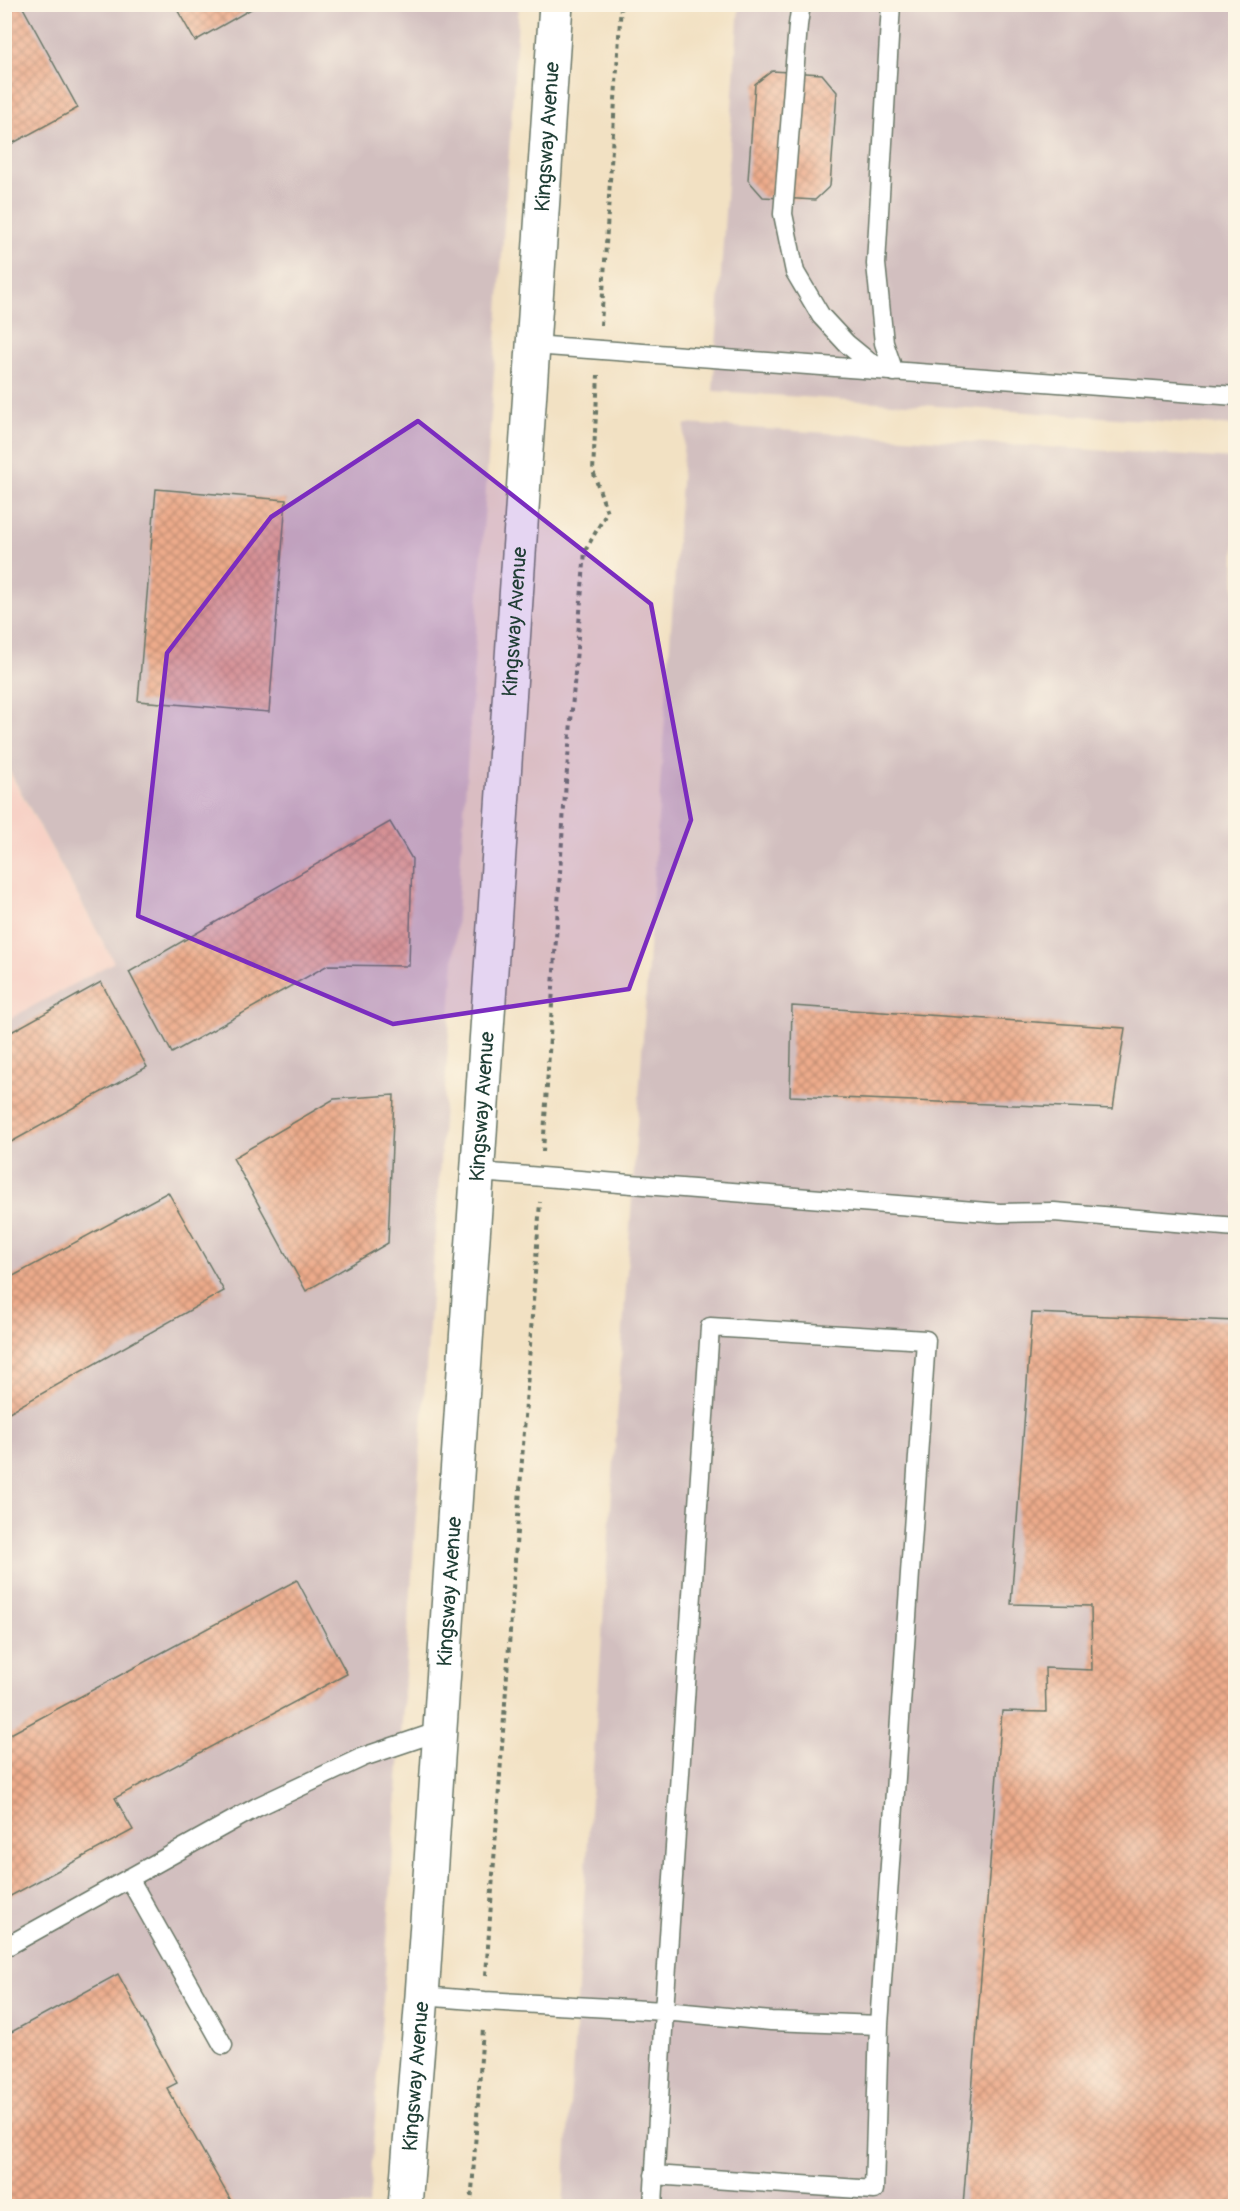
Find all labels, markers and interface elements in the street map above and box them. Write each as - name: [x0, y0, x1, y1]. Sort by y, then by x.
- street label: Kingsway Avenue: [529, 60, 566, 213]
- street label: Kingsway Avenue: [496, 545, 533, 698]
- street label: Kingsway Avenue: [463, 1030, 500, 1183]
- street label: Kingsway Avenue: [431, 1515, 468, 1667]
- street label: Kingsway Avenue: [396, 2000, 435, 2152]

